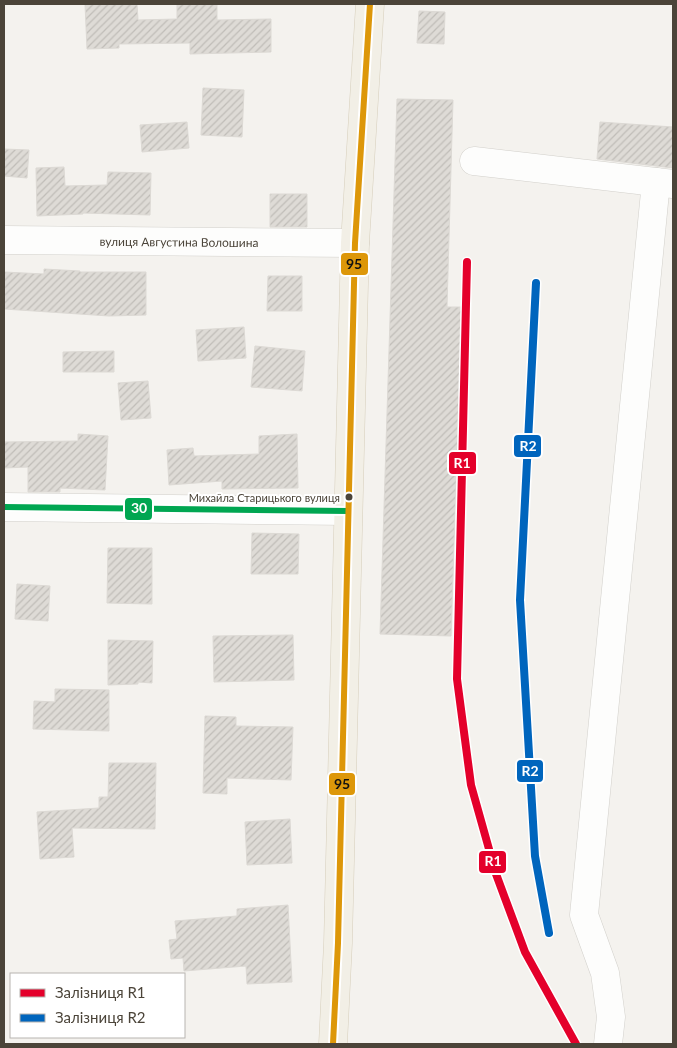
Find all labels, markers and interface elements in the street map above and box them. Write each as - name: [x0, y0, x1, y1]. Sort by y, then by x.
- street label: вулиця Августина Волошина: [99, 233, 259, 250]
- line badge: 95: [340, 252, 369, 276]
- text: 95: [346, 255, 362, 272]
- line badge: R2: [513, 434, 542, 458]
- text: R2: [519, 437, 537, 454]
- line badge: R1: [448, 451, 477, 475]
- text: R1: [453, 454, 471, 471]
- place label: Михайла Старицького вулиця: [189, 491, 340, 504]
- marker: Михайла Старицького вулиця: [344, 492, 354, 502]
- line badge: 30: [124, 497, 153, 521]
- text: 30: [131, 499, 147, 516]
- line badge: R2: [516, 759, 544, 783]
- text: R2: [521, 762, 539, 779]
- line badge: 95: [328, 772, 356, 796]
- text: 95: [334, 775, 350, 792]
- line badge: R1: [478, 850, 507, 874]
- text: R1: [484, 852, 502, 869]
- legend: [10, 973, 185, 1038]
- text: Залізниця R1: [55, 983, 146, 1001]
- text: Залізниця R2: [55, 1008, 146, 1026]

